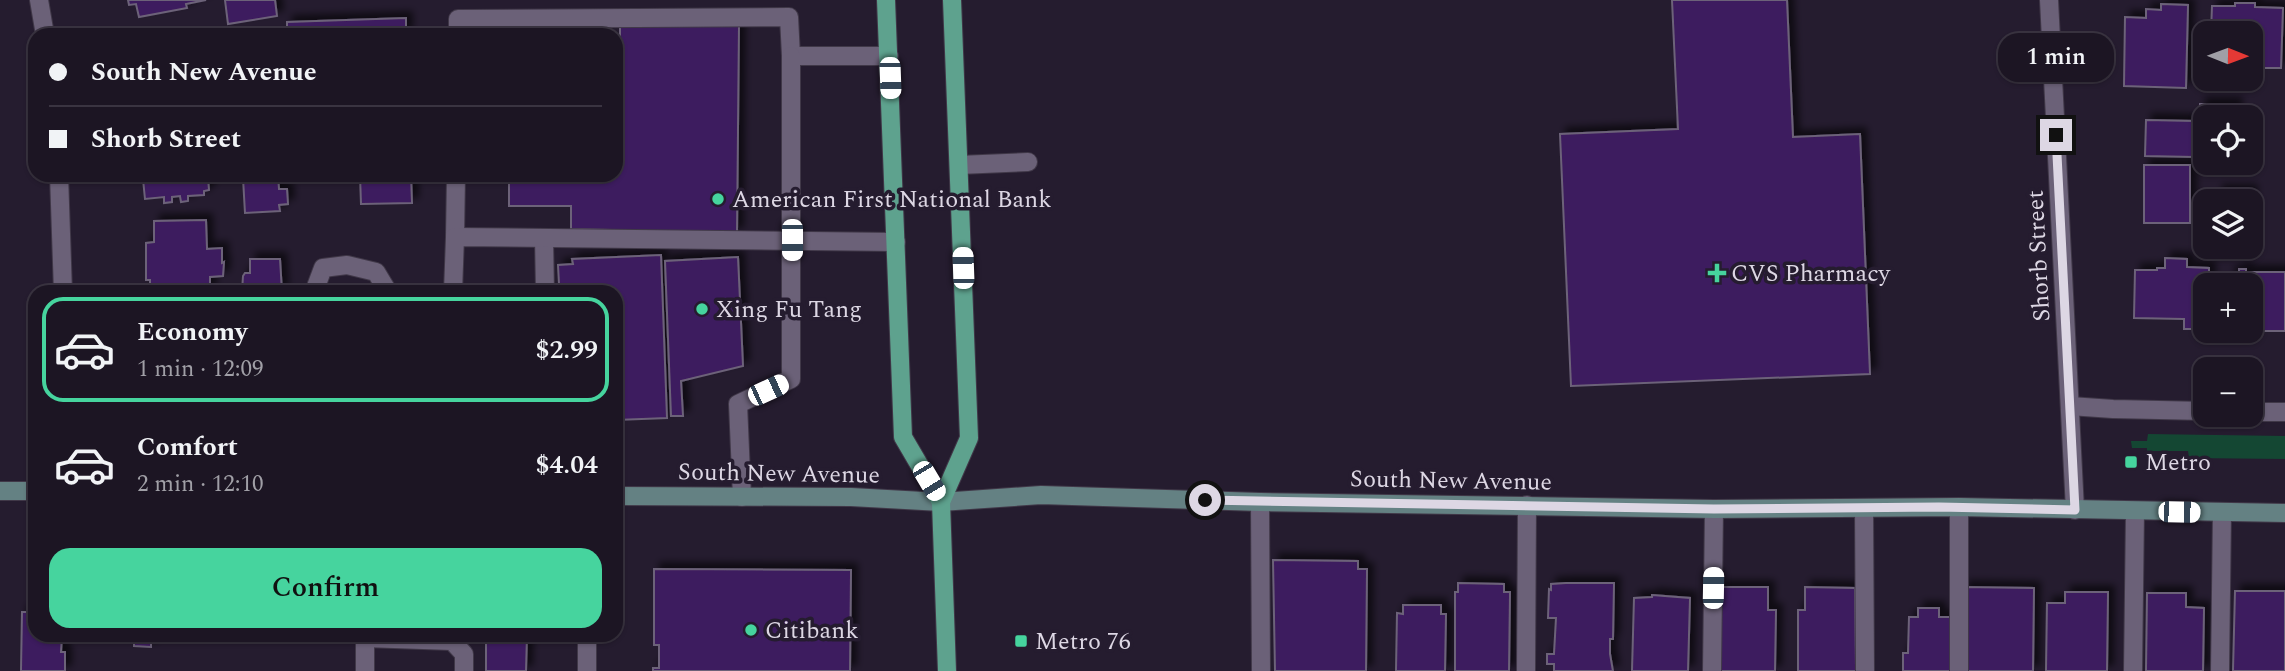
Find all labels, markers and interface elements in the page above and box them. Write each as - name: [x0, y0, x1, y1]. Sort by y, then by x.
- north arrow: [2193, 21, 2263, 91]
- map controls: [2193, 21, 2263, 427]
- callout: 1 min: [1998, 33, 2114, 82]
- text: 1 min: [2026, 40, 2086, 75]
- text: South New Avenue: [91, 52, 317, 92]
- car: [879, 57, 902, 99]
- button: locate: [2193, 105, 2263, 175]
- text: Shorb Street: [91, 119, 241, 159]
- route end: [2040, 119, 2072, 151]
- place label: American First National Bank: [732, 182, 1052, 218]
- street label: Shorb Street: [2018, 189, 2060, 323]
- button: layers: [2193, 189, 2263, 259]
- marker: American First National Bank: [710, 191, 726, 207]
- car: [782, 219, 803, 261]
- car: [952, 247, 975, 289]
- place label: CVS Pharmacy: [1731, 256, 1892, 292]
- marker: CVS Pharmacy: [1709, 265, 1725, 281]
- button: +: [2193, 273, 2263, 343]
- place label: Xing Fu Tang: [716, 292, 862, 328]
- marker: Xing Fu Tang: [694, 301, 710, 317]
- text: Economy: [137, 312, 247, 352]
- icon: car: [53, 318, 116, 381]
- text: $2.99: [535, 330, 598, 370]
- text: 1 min · 12:09: [137, 352, 264, 387]
- button: −: [2193, 357, 2263, 427]
- car: [745, 372, 792, 408]
- text: Comfort: [137, 427, 238, 467]
- icon: car: [53, 433, 116, 496]
- text: $4.04: [535, 445, 598, 485]
- place label: Metro: [2145, 445, 2211, 481]
- street label: South New Avenue: [678, 454, 880, 494]
- marker: Metro: [2123, 454, 2139, 470]
- car: [910, 458, 949, 504]
- street label: South New Avenue: [1350, 461, 1552, 501]
- text: 2 min · 12:10: [137, 467, 264, 502]
- route start: [1189, 484, 1221, 516]
- car: [2158, 501, 2201, 523]
- button: Confirm: [49, 548, 602, 628]
- car: [1703, 567, 1724, 609]
- place label: Citibank: [765, 613, 859, 649]
- marker: Citibank: [743, 622, 759, 638]
- place label: Metro 76: [1035, 624, 1131, 660]
- marker: Metro 76: [1013, 633, 1029, 649]

